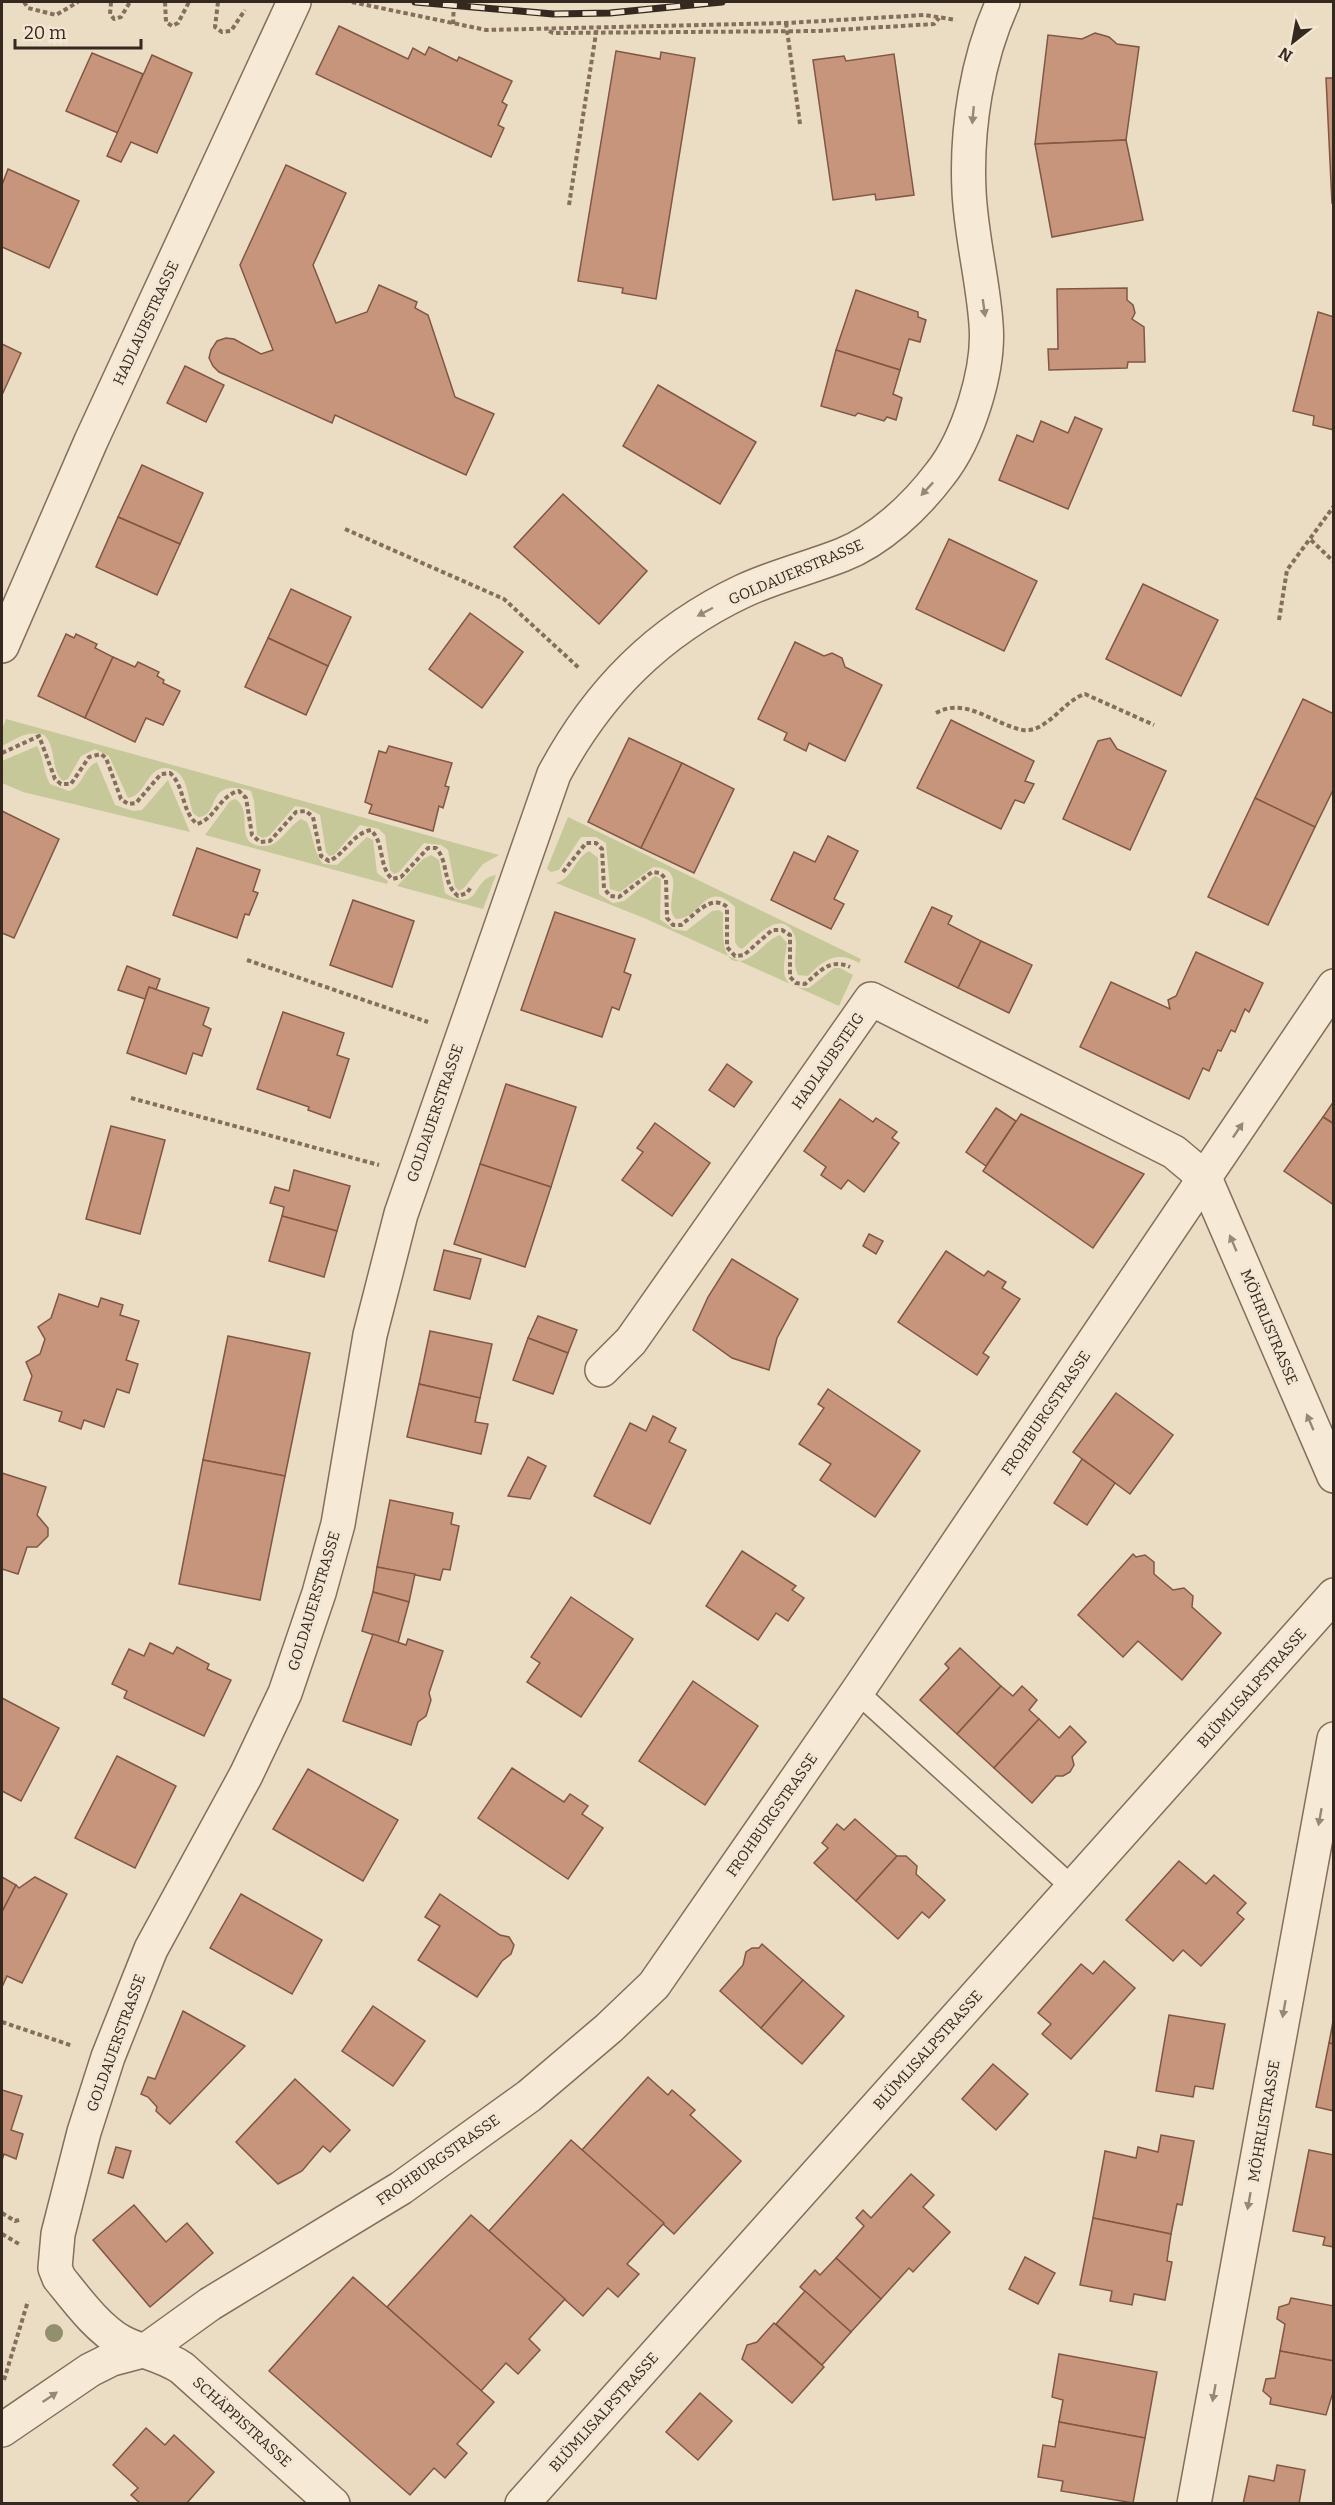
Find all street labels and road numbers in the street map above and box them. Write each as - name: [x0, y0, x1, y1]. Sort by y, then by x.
- street label: HADLAUBSTRASSE: [109, 258, 183, 388]
- street label: GOLDAUERSTRASSE: [726, 535, 866, 609]
- street label: HADLAUBSTEIG: [788, 1009, 868, 1113]
- street label: GOLDAUERSTRASSE: [403, 1042, 467, 1184]
- street label: MÖHRLISTRASSE: [1237, 1267, 1301, 1387]
- street label: FROHBURGSTRASSE: [998, 1347, 1094, 1479]
- street label: GOLDAUERSTRASSE: [284, 1529, 344, 1673]
- street label: BLÜMLISALPSTRASSE: [1194, 1625, 1310, 1751]
- street label: FROHBURGSTRASSE: [723, 1750, 821, 1880]
- street label: GOLDAUERSTRASSE: [83, 1972, 149, 2114]
- street label: BLÜMLISALPSTRASSE: [870, 1987, 986, 2113]
- street label: MÖHRLISTRASSE: [1244, 2059, 1284, 2183]
- street label: FROHBURGSTRASSE: [373, 2111, 503, 2209]
- street label: BLÜMLISALPSTRASSE: [546, 2349, 662, 2475]
- street label: SCHÄPPISTRASSE: [189, 2373, 295, 2471]

